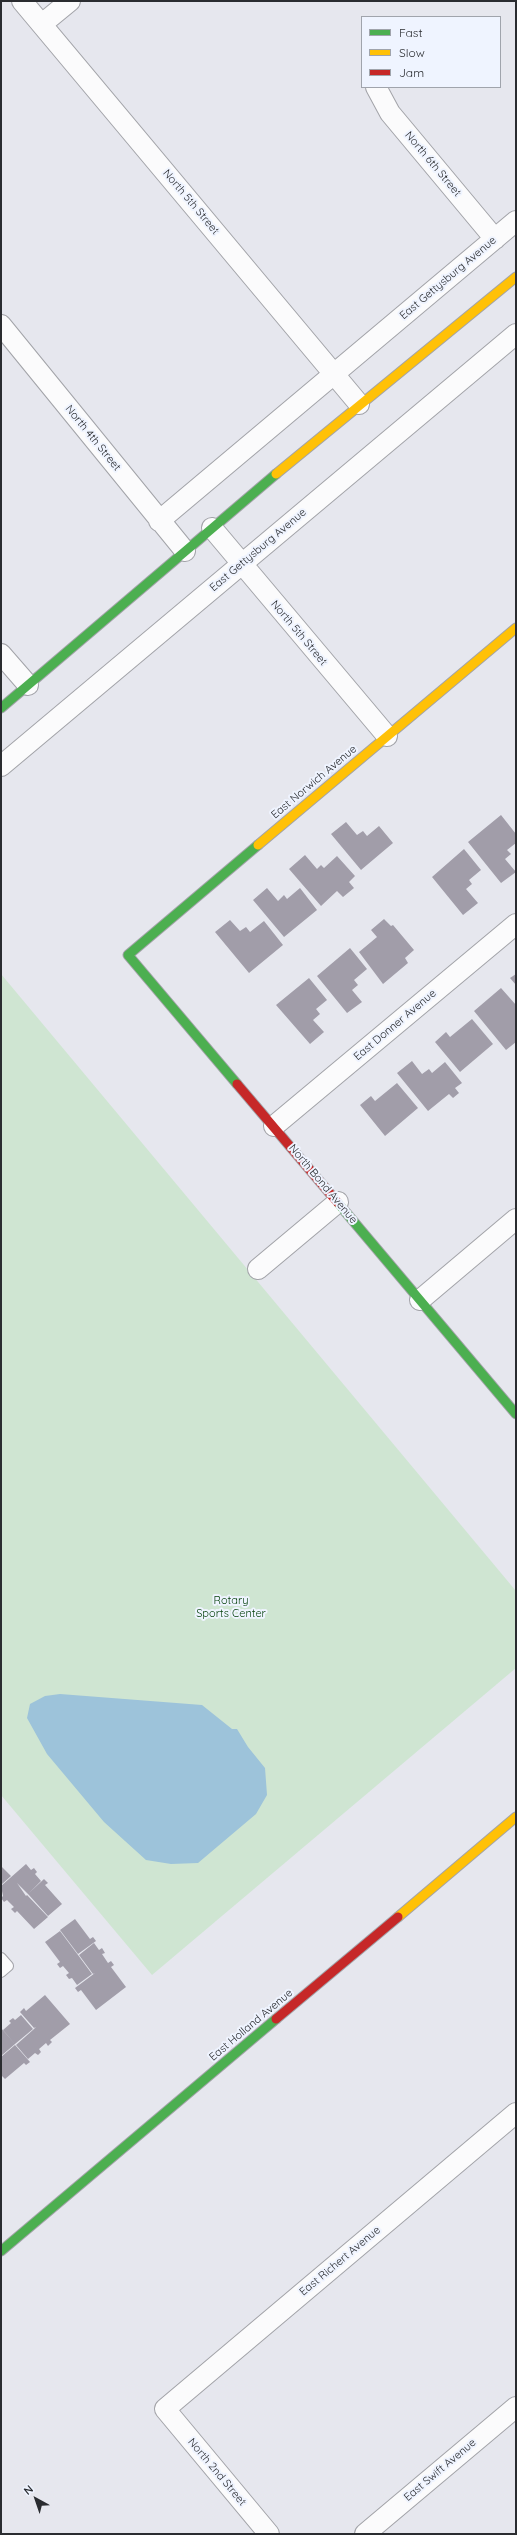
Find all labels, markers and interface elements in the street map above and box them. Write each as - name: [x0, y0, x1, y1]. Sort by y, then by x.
- legend: [361, 16, 501, 88]
- text: Fast: [399, 25, 423, 40]
- text: Slow: [399, 45, 425, 60]
- text: Jam: [399, 65, 424, 80]
- street label: North 6th Street: [402, 129, 464, 199]
- street label: North 5th Street: [160, 167, 222, 237]
- street label: East Gettysburg Avenue: [397, 234, 499, 322]
- street label: North 4th Street: [62, 402, 124, 474]
- street label: East Gettysburg Avenue: [207, 506, 309, 594]
- street label: North 5th Street: [268, 598, 330, 668]
- street label: East Norwich Avenue: [269, 742, 359, 822]
- street label: East Donner Avenue: [351, 987, 439, 1063]
- street label: North Bond Avenue: [286, 1142, 360, 1226]
- park label: Rotary Sports Center: [196, 1594, 266, 1620]
- street label: East Holland Avenue: [207, 1986, 295, 2064]
- street label: East Richert Avenue: [297, 2223, 383, 2299]
- street label: North 2nd Street: [185, 2436, 249, 2508]
- street label: East Swift Avenue: [401, 2436, 479, 2504]
- north arrow: [16, 2479, 56, 2519]
- text: N: [21, 2482, 36, 2498]

